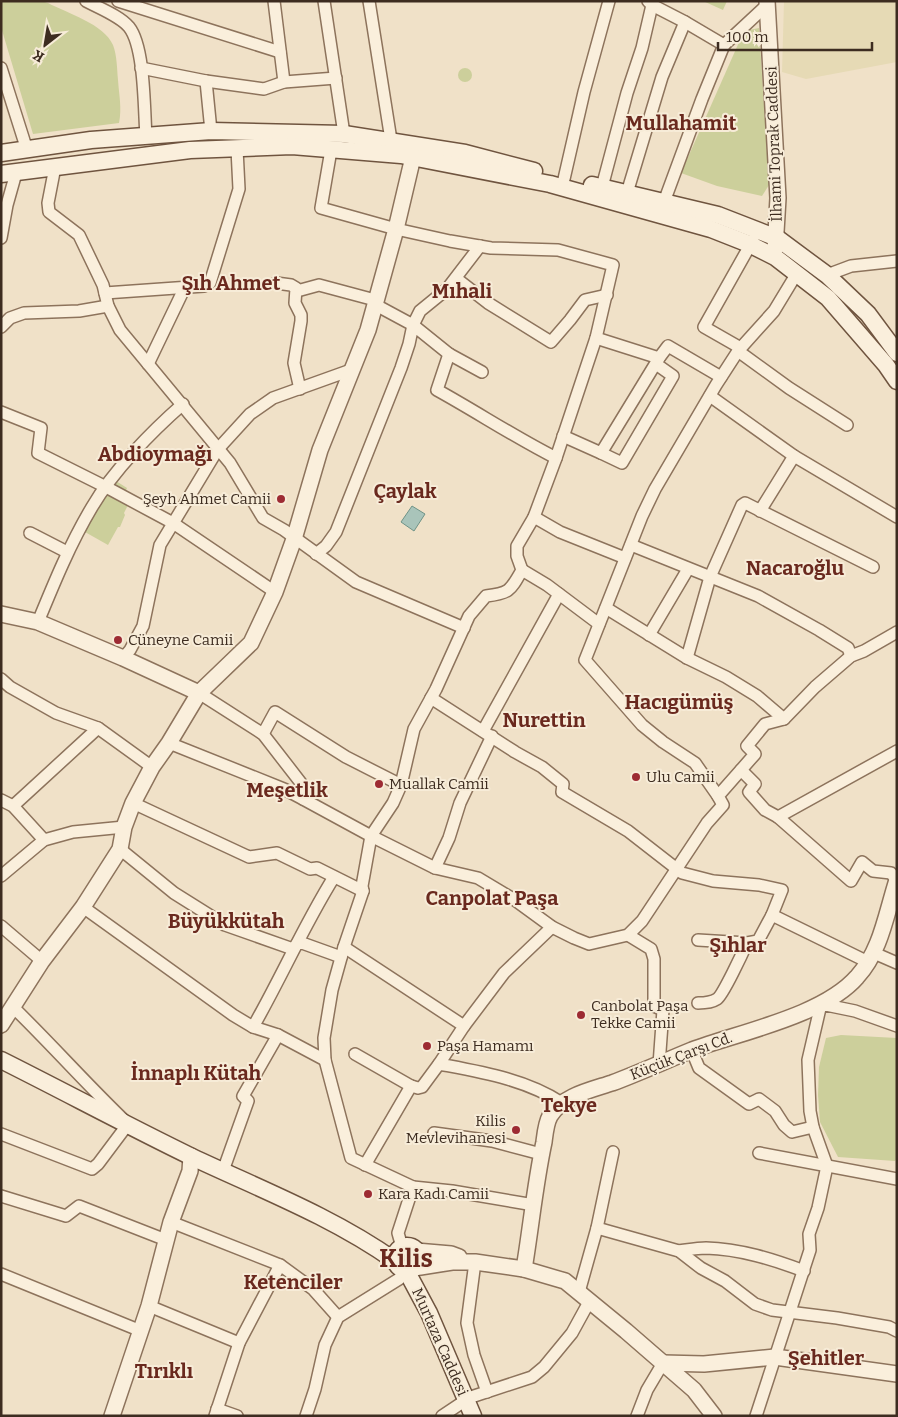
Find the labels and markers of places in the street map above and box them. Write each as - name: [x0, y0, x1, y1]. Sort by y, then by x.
- place label: Şeyh Ahmet Camii: [143, 490, 272, 508]
- marker: Şeyh Ahmet Camii: [275, 493, 287, 505]
- place label: Cüneyne Camii: [128, 631, 234, 649]
- marker: Cüneyne Camii: [112, 634, 124, 646]
- place label: Ulu Camii: [646, 768, 715, 786]
- marker: Ulu Camii: [630, 771, 642, 783]
- place label: Muallak Camii: [389, 775, 489, 793]
- marker: Muallak Camii: [373, 778, 385, 790]
- place label: Canbolat Paşa Tekke Camii: [591, 997, 688, 1032]
- marker: Canbolat Paşa Tekke Camii: [575, 1009, 587, 1021]
- place label: Paşa Hamamı: [437, 1037, 534, 1055]
- marker: Paşa Hamamı: [421, 1040, 433, 1052]
- place label: Kilis Mevlevihanesi: [406, 1112, 507, 1147]
- marker: Kilis Mevlevihanesi: [510, 1124, 522, 1136]
- place label: Kara Kadı Camii: [378, 1185, 489, 1203]
- marker: Kara Kadı Camii: [362, 1188, 374, 1200]

